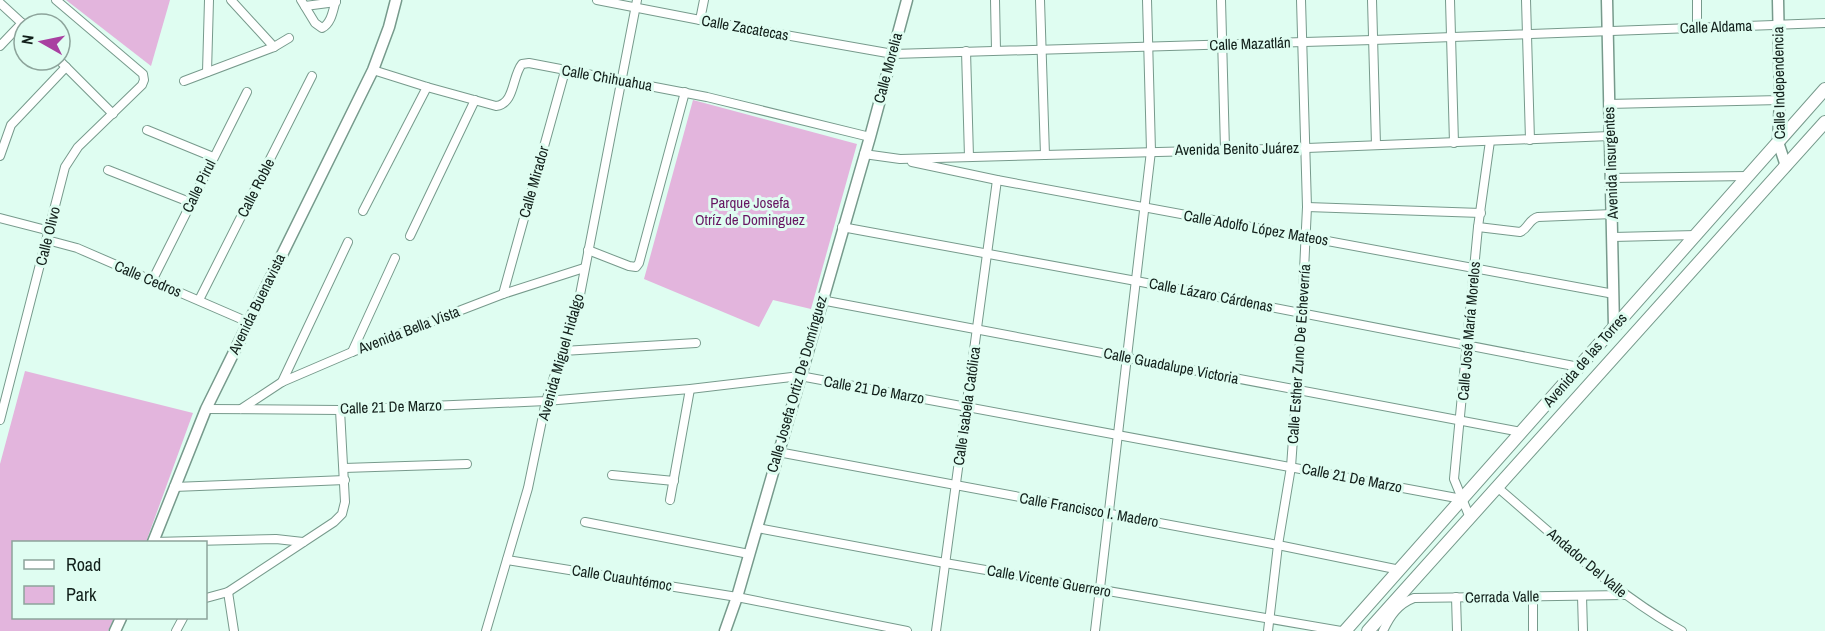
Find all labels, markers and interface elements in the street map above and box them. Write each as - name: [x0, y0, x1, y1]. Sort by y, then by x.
- street label: Calle Zacatecas: [700, 10, 790, 46]
- north arrow: [12, 12, 72, 72]
- street label: Calle Aldama: [1679, 15, 1753, 38]
- street label: Calle Independencia: [1767, 26, 1790, 140]
- street label: Calle Morelia: [868, 30, 907, 106]
- street label: Calle Mazatlán: [1209, 32, 1291, 55]
- text: N: [16, 33, 39, 46]
- street label: Calle Chihuahua: [560, 59, 654, 96]
- street label: Avenida Insurgentes: [1598, 106, 1623, 221]
- street label: Avenida Benito Juárez: [1174, 137, 1299, 160]
- street label: Calle Mirador: [513, 143, 554, 220]
- street label: Calle Roble: [232, 155, 279, 221]
- street label: Calle Pirul: [177, 156, 220, 216]
- park label: Parque Josefa Otríz de Dominguez: [695, 192, 805, 230]
- street label: Calle Olivo: [30, 204, 65, 268]
- street label: Calle Adolfo López Mateos: [1182, 204, 1330, 251]
- street label: Avenida Buenavista: [223, 250, 290, 359]
- street label: Calle Cedros: [111, 255, 185, 302]
- street label: Calle José María Morelos: [1452, 261, 1485, 401]
- street label: Calle Esther Zuno De Echeverría: [1282, 263, 1315, 445]
- street label: Calle Lázaro Cárdenas: [1147, 272, 1275, 317]
- street label: Avenida Miguel Hidalgo: [532, 291, 589, 424]
- street label: Calle Josefa Ortiz De Domínguez: [761, 293, 832, 475]
- street label: Avenida Bella Vista: [354, 301, 463, 359]
- street label: Avenida de las Torres: [1537, 308, 1631, 412]
- street label: Calle Guadalupe Victoria: [1102, 342, 1241, 389]
- street label: Calle Isabela Católica: [948, 345, 985, 467]
- street label: Calle 21 De Marzo: [822, 370, 926, 409]
- street label: Calle 21 De Marzo: [340, 394, 442, 419]
- street label: Calle 21 De Marzo: [1300, 457, 1404, 498]
- street label: Calle Francisco I. Madero: [1018, 487, 1160, 532]
- street label: Andador Del Valle: [1542, 522, 1632, 602]
- legend: [12, 541, 207, 619]
- text: Road: [66, 552, 101, 577]
- street label: Calle Cuauhtémoc: [570, 559, 674, 596]
- street label: Calle Vicente Guerrero: [985, 559, 1113, 602]
- text: Park: [66, 582, 97, 607]
- street label: Cerrada Valle: [1465, 585, 1539, 608]

